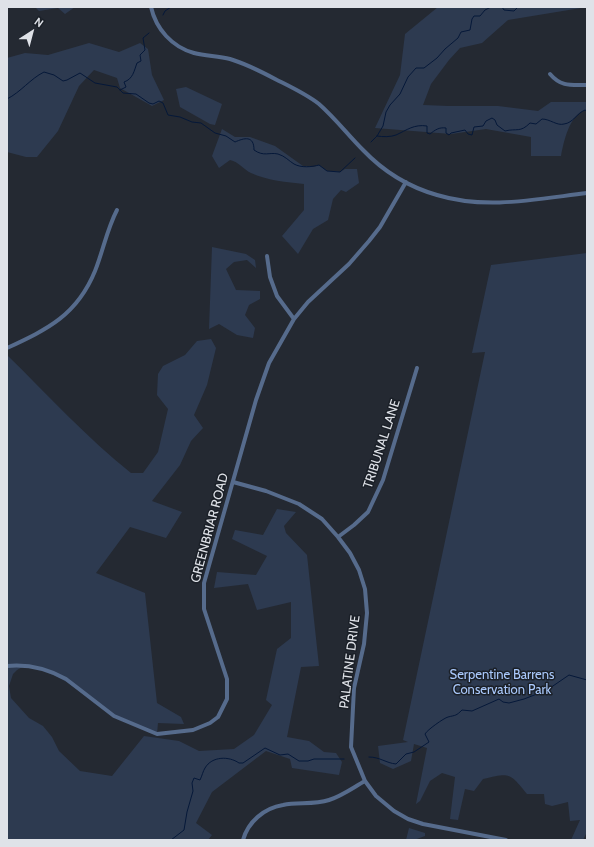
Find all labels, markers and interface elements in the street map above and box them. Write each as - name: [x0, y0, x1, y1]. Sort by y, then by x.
- north arrow: [12, 12, 52, 52]
- text: N: [32, 14, 46, 30]
- street label: TRIBUNAL LANE: [360, 397, 404, 491]
- street label: GREENBRIAR ROAD: [188, 471, 232, 585]
- street label: PALATINE DRIVE: [337, 614, 363, 710]
- park label: Serpentine Barrens Conservation Park: [450, 667, 554, 698]

